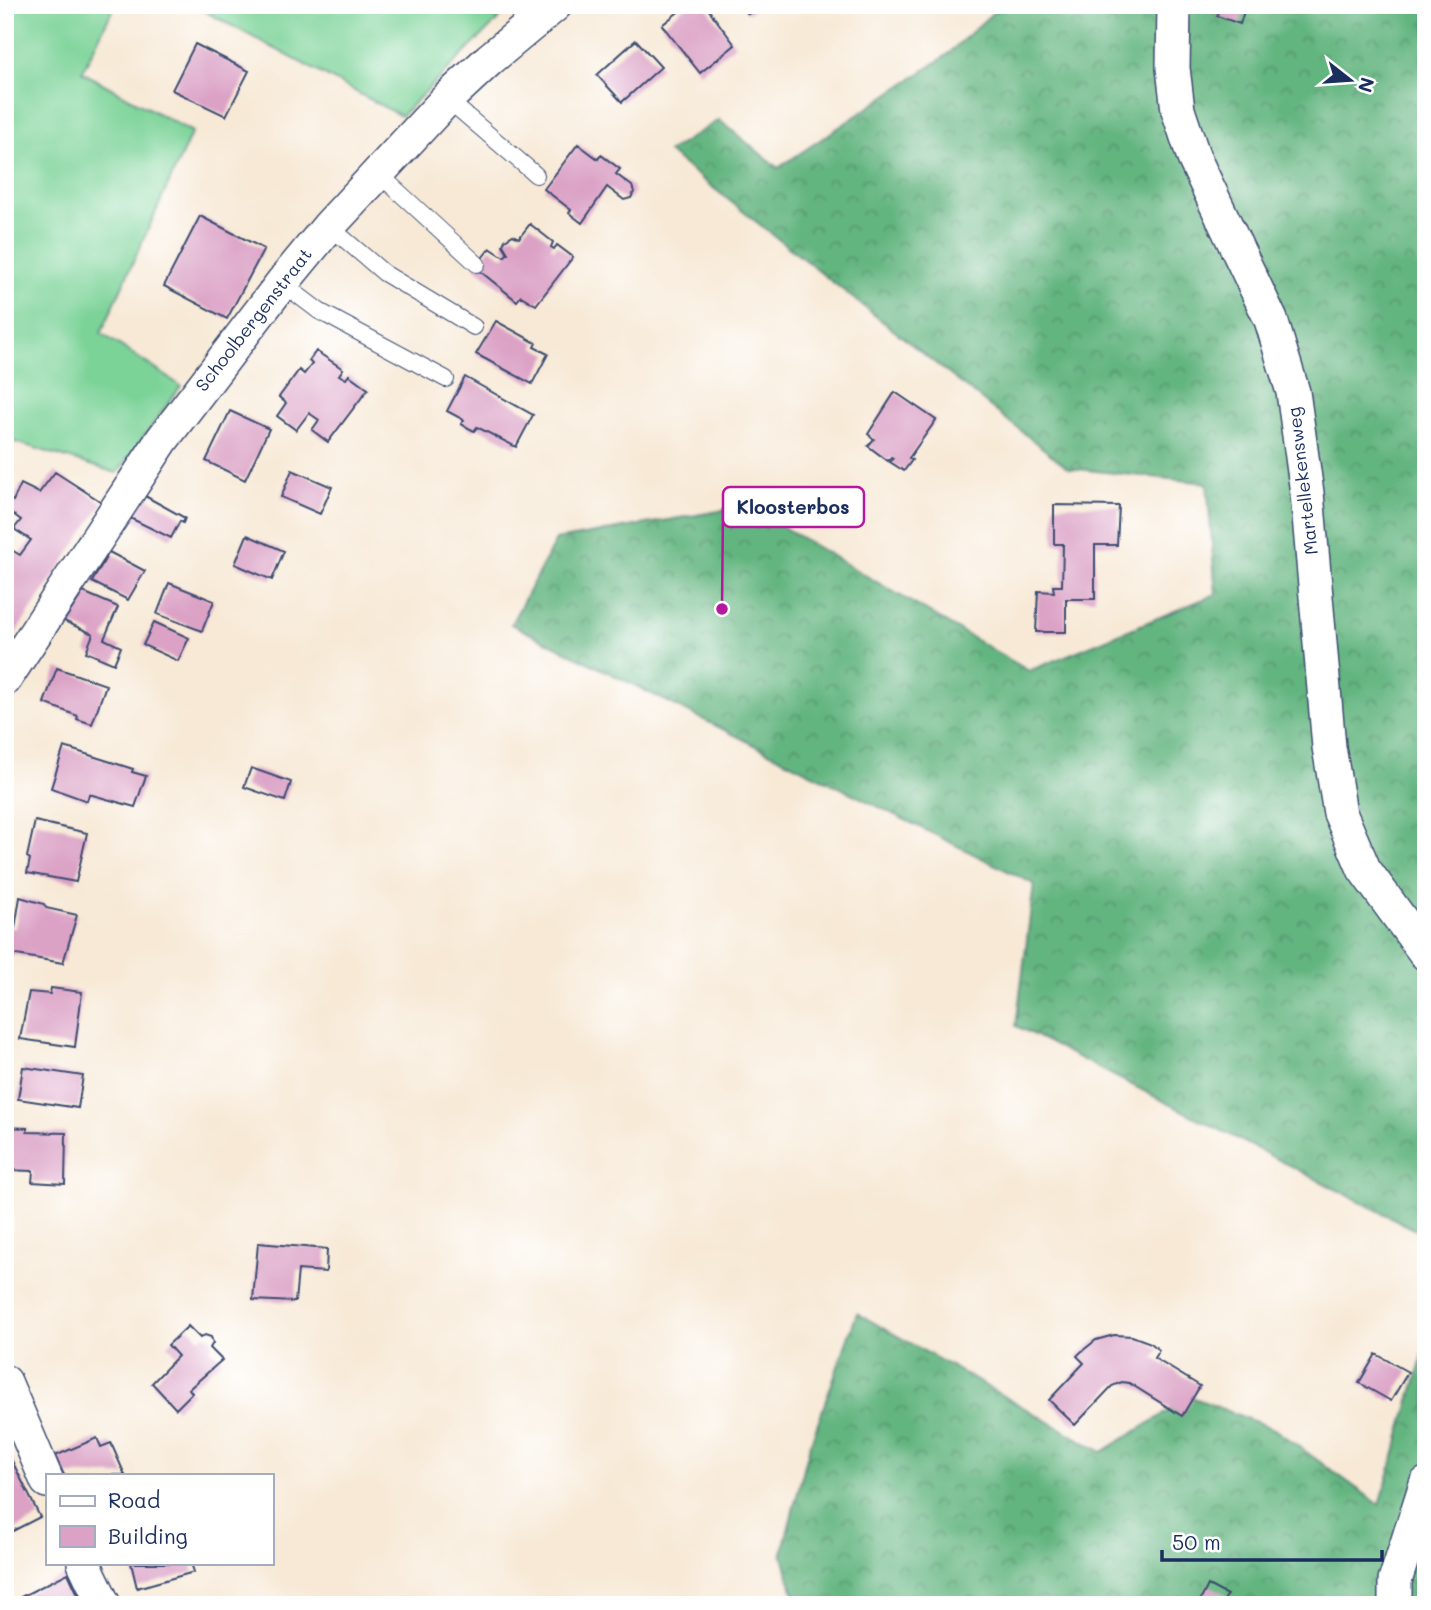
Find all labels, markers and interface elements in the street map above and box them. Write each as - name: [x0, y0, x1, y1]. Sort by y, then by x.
- north arrow: [1316, 46, 1386, 116]
- text: N: [1353, 75, 1381, 96]
- street label: Schoolbergenstraat: [190, 243, 317, 396]
- street label: Martellekensweg: [1281, 406, 1323, 556]
- callout: Kloosterbos: [723, 487, 864, 527]
- text: Kloosterbos: [736, 494, 850, 519]
- legend: [46, 1474, 273, 1564]
- text: Road: [108, 1486, 160, 1513]
- scale bar: [1162, 1519, 1382, 1563]
- text: Building: [108, 1522, 188, 1549]
- text: 50 m: [1172, 1528, 1221, 1555]

